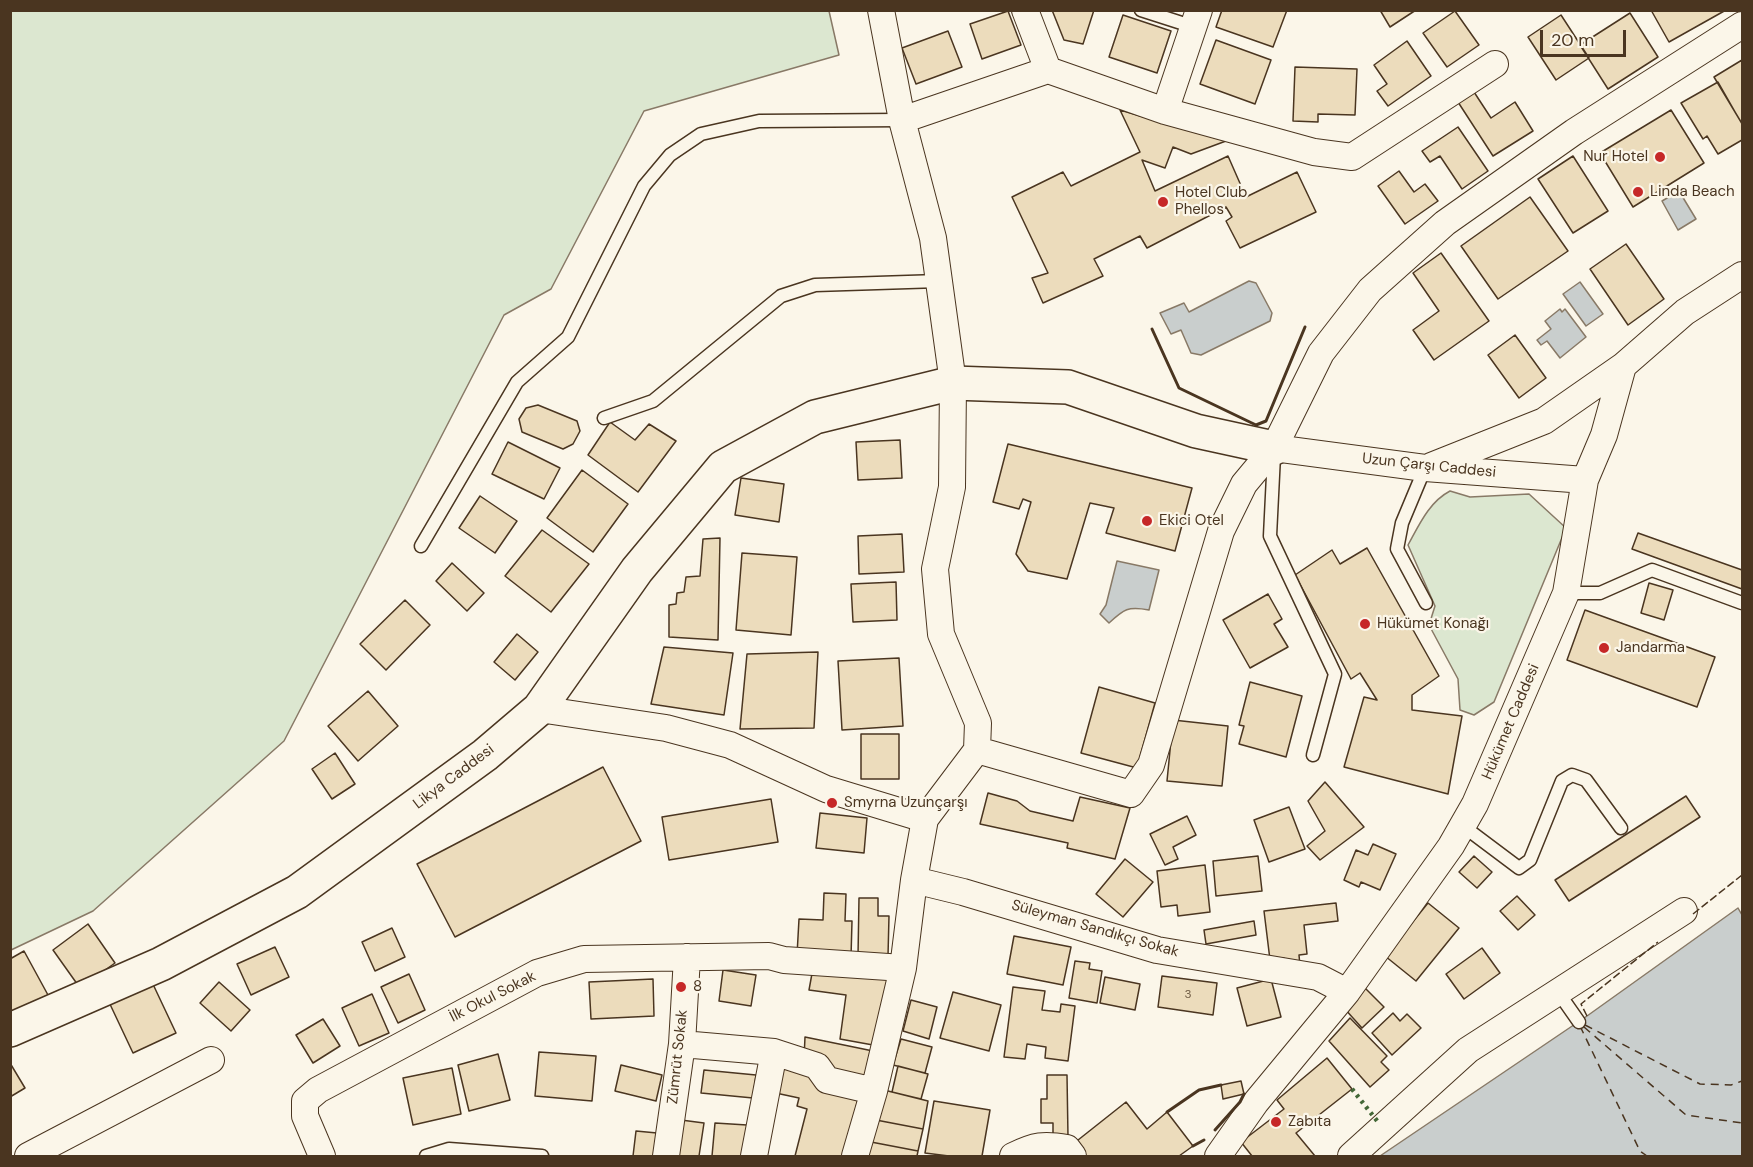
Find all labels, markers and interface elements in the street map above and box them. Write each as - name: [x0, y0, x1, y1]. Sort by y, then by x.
- scale bar: [1543, 18, 1628, 56]
- text: 20 m: [1551, 28, 1594, 52]
- place label: Nur Hotel: [1583, 148, 1648, 166]
- marker: Nur Hotel: [1653, 150, 1667, 164]
- place label: Linda Beach: [1650, 183, 1735, 201]
- place label: Hotel Club Phellos: [1175, 184, 1247, 219]
- marker: Linda Beach: [1631, 185, 1645, 199]
- marker: Hotel Club Phellos: [1156, 195, 1170, 209]
- street label: Uzun Çarşı Caddesi: [1361, 450, 1497, 482]
- place label: Ekici Otel: [1159, 512, 1224, 530]
- marker: Ekici Otel: [1140, 514, 1154, 528]
- place label: Hükümet Konağı: [1377, 615, 1489, 633]
- marker: Hükümet Konağı: [1358, 617, 1372, 631]
- place label: Jandarma: [1616, 639, 1685, 657]
- marker: Jandarma: [1597, 641, 1611, 655]
- street label: Hükümet Caddesi: [1479, 661, 1543, 783]
- street label: Likya Caddesi: [410, 741, 498, 813]
- place label: Smyrna Uzunçarşı: [844, 794, 968, 812]
- marker: Smyrna Uzunçarşı: [825, 796, 839, 810]
- street label: Süleyman Sandıkçı Sokak: [1009, 896, 1181, 962]
- street label: İlk Okul Sokak: [447, 968, 539, 1026]
- place label: 8: [693, 978, 702, 996]
- marker: 8: [674, 980, 688, 994]
- house number: 3: [1184, 988, 1192, 1002]
- street label: Zümrüt Sokak: [664, 1009, 692, 1105]
- place label: Zabıta: [1288, 1113, 1331, 1131]
- marker: Zabıta: [1269, 1115, 1283, 1129]

